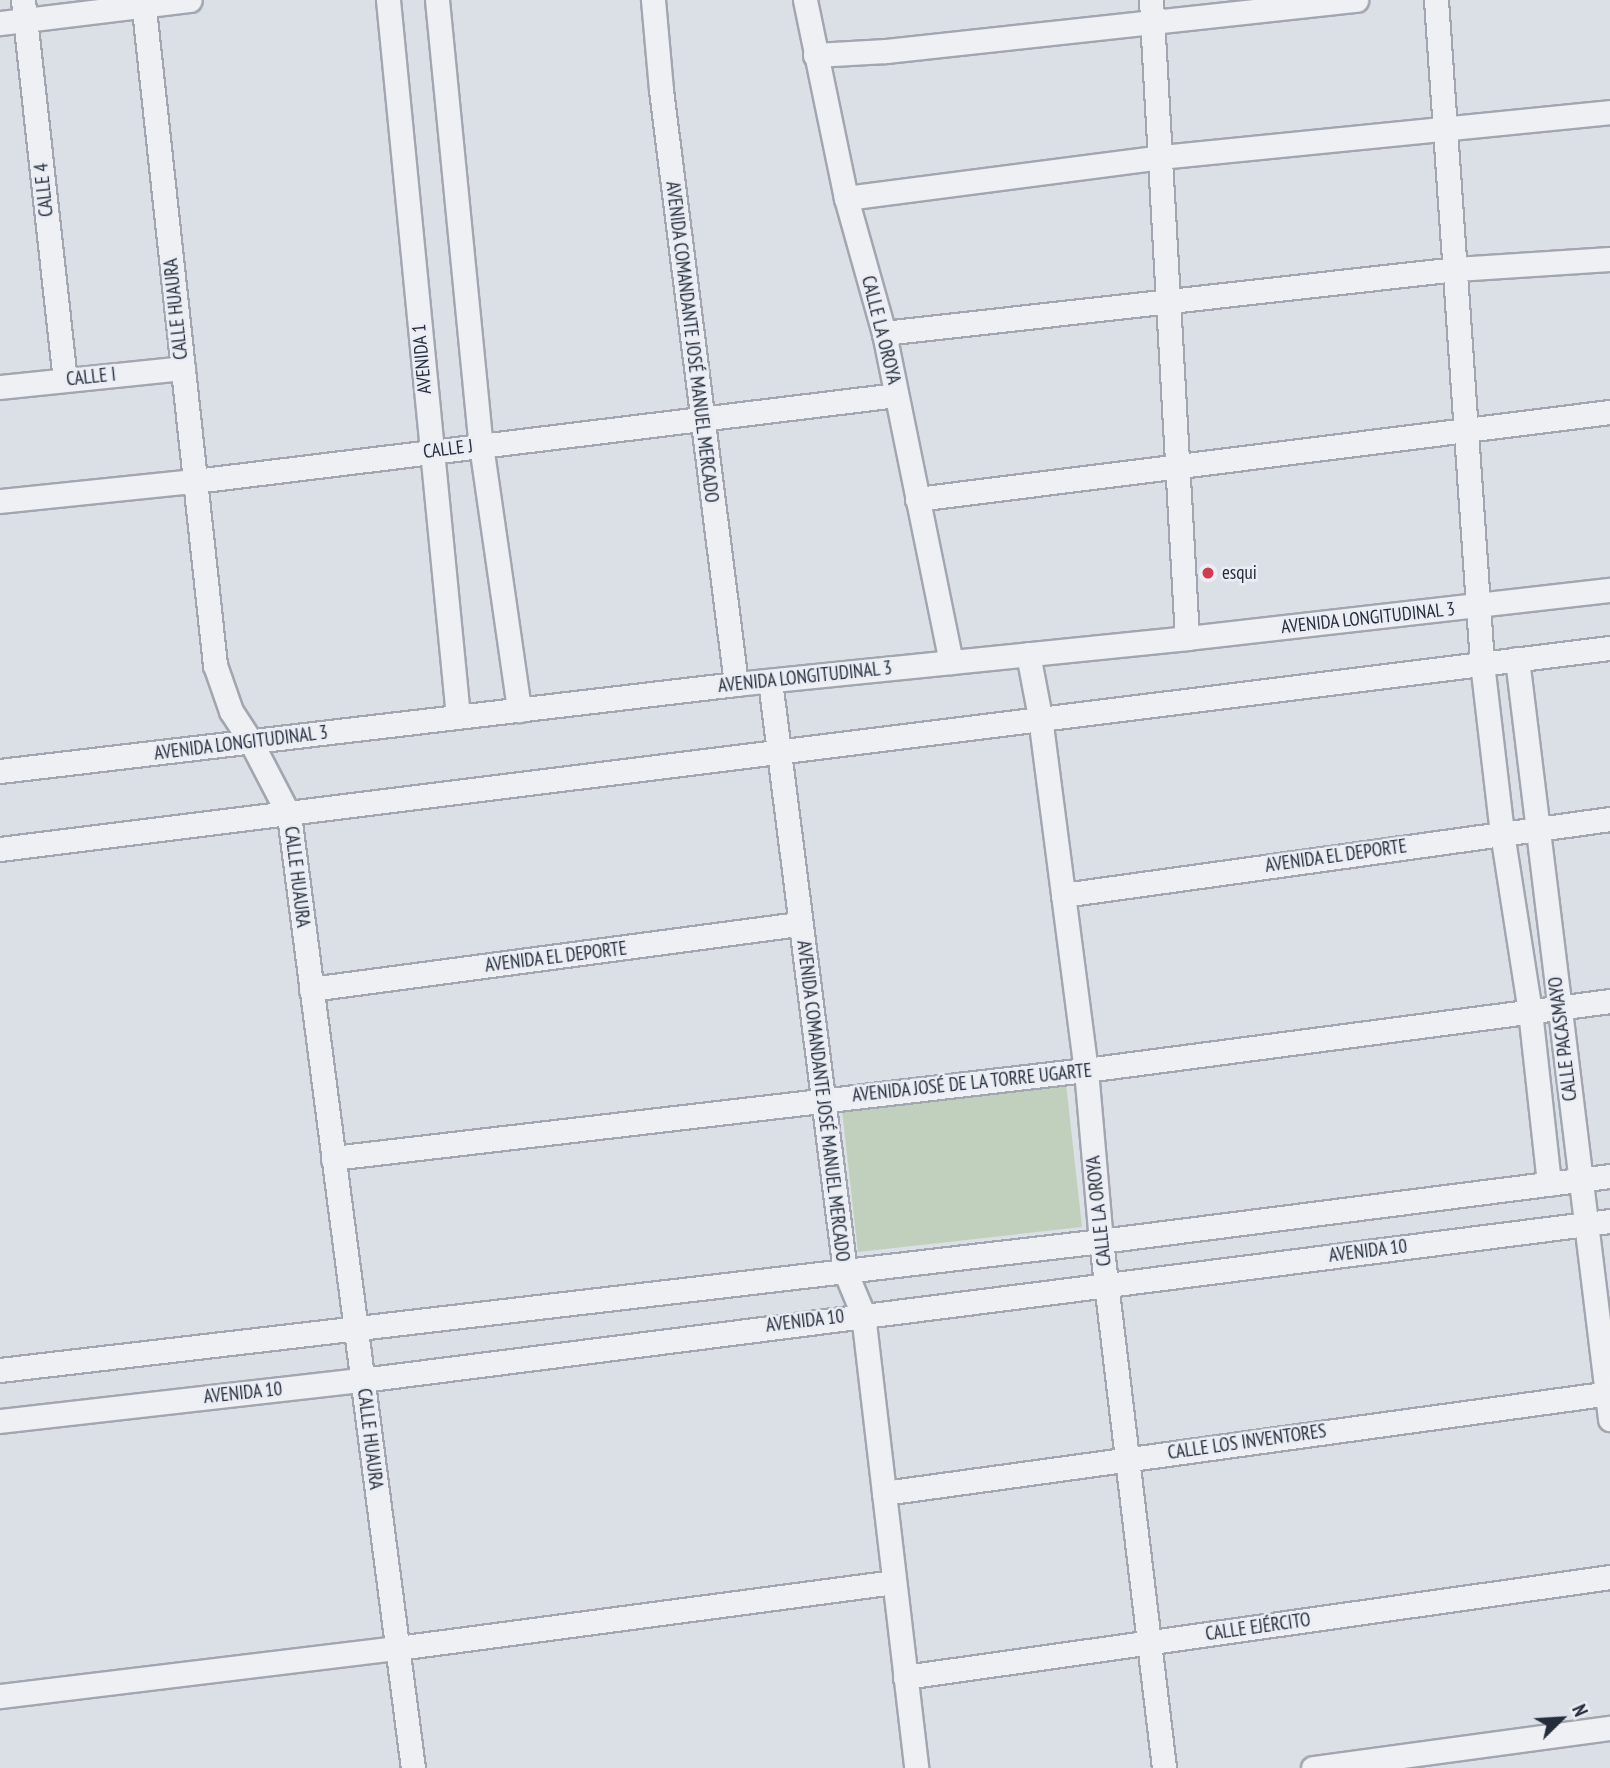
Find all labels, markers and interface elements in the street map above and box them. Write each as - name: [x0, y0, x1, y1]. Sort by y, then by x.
- street label: CALLE 4: [30, 162, 58, 218]
- street label: AVENIDA COMANDANTE JOSÉ MANUEL MERCADO: [661, 179, 723, 505]
- street label: CALLE HUAURA: [159, 257, 193, 361]
- street label: CALLE LA OROYA: [856, 273, 906, 387]
- street label: AVENIDA 1: [408, 323, 436, 395]
- street label: CALLE I: [65, 363, 117, 391]
- street label: CALLE J: [422, 435, 474, 463]
- place label: esqui: [1222, 562, 1257, 584]
- marker: esqui: [1200, 565, 1216, 581]
- street label: AVENIDA LONGITUDINAL 3: [1279, 597, 1457, 639]
- street label: AVENIDA LONGITUDINAL 3: [716, 656, 894, 698]
- street label: AVENIDA LONGITUDINAL 3: [152, 721, 330, 765]
- street label: CALLE HUAURA: [279, 825, 315, 929]
- street label: AVENIDA EL DEPORTE: [1263, 835, 1409, 877]
- street label: AVENIDA EL DEPORTE: [483, 937, 629, 977]
- street label: AVENIDA COMANDANTE JOSÉ MANUEL MERCADO: [792, 938, 854, 1264]
- street label: CALLE PACASMAYO: [1544, 976, 1582, 1102]
- street label: AVENIDA JOSÉ DE LA TORRE UGARTE: [850, 1059, 1094, 1107]
- street label: CALLE LA OROYA: [1082, 1154, 1116, 1268]
- street label: AVENIDA 10: [1327, 1235, 1409, 1267]
- street label: AVENIDA 10: [764, 1305, 846, 1337]
- street label: AVENIDA 10: [202, 1378, 284, 1408]
- street label: CALLE HUAURA: [352, 1387, 388, 1491]
- street label: CALLE LOS INVENTORES: [1166, 1420, 1328, 1464]
- street label: CALLE EJÉRCITO: [1204, 1608, 1312, 1646]
- north arrow: [1526, 1684, 1596, 1754]
- text: N: [1567, 1701, 1593, 1720]

